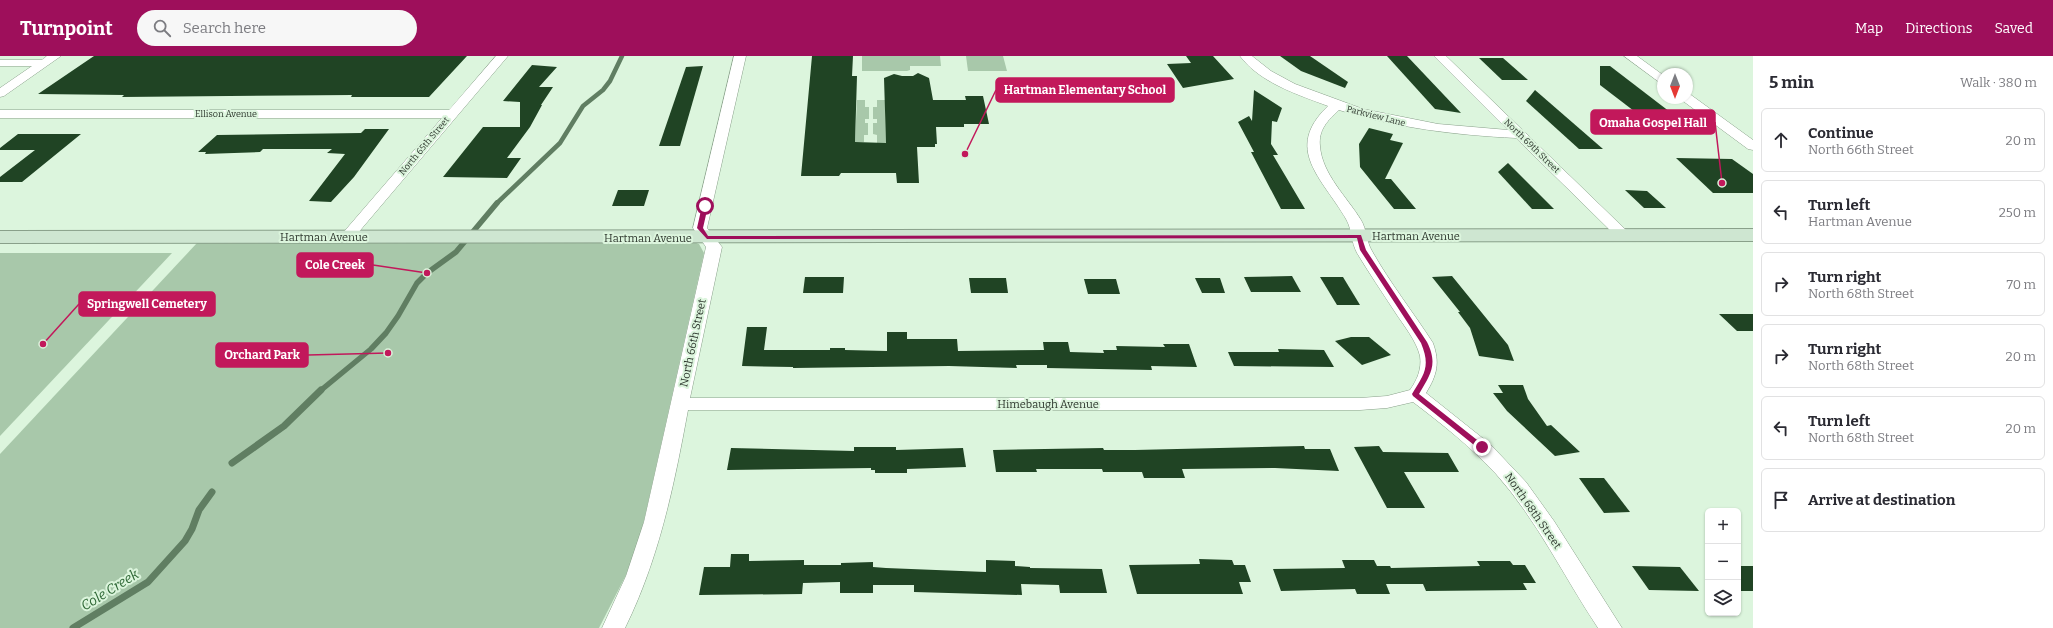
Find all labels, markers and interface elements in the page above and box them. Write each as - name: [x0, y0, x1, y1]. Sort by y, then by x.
- search box: [137, 10, 417, 46]
- text: Turnpoint: [20, 17, 113, 40]
- icon: search: [151, 17, 173, 39]
- text: Search here: [183, 19, 266, 37]
- text: Map: [1855, 20, 1883, 37]
- text: Directions: [1905, 20, 1973, 37]
- text: Saved: [1995, 20, 2033, 37]
- north arrow: [1657, 68, 1693, 104]
- text: 5 min: [1769, 72, 1814, 93]
- text: Walk · 380 m: [1960, 75, 2037, 90]
- callout: Hartman Elementary School: [996, 78, 1174, 102]
- text: Hartman Elementary School: [1004, 83, 1166, 97]
- street label: Parkview Lane: [1345, 104, 1407, 128]
- street label: Ellison Avenue: [195, 109, 257, 119]
- callout: Omaha Gospel Hall: [1591, 110, 1715, 134]
- street label: North 65th Street: [397, 114, 452, 177]
- text: Omaha Gospel Hall: [1599, 116, 1707, 130]
- street label: North 69th Street: [1502, 117, 1562, 176]
- text: Continue: [1808, 124, 1874, 142]
- icon: ahead: [1770, 129, 1792, 151]
- text: 20 m: [2006, 133, 2036, 148]
- text: North 66th Street: [1808, 142, 1914, 157]
- text: Turn left: [1808, 196, 1870, 214]
- route start: [696, 197, 714, 215]
- icon: left: [1770, 201, 1792, 223]
- text: 250 m: [1999, 205, 2036, 220]
- text: Hartman Avenue: [1808, 214, 1912, 229]
- street label: Hartman Avenue: [1372, 230, 1460, 243]
- street label: Hartman Avenue: [280, 231, 368, 244]
- street label: Hartman Avenue: [604, 232, 692, 245]
- callout: Cole Creek: [297, 253, 373, 277]
- text: Cole Creek: [305, 258, 366, 272]
- text: Turn right: [1808, 268, 1881, 286]
- icon: right: [1770, 273, 1792, 295]
- text: 70 m: [2006, 277, 2036, 292]
- text: North 68th Street: [1808, 286, 1914, 301]
- callout: Springwell Cemetery: [79, 292, 215, 316]
- text: Springwell Cemetery: [87, 297, 207, 311]
- street label: North 66th Street: [677, 298, 709, 388]
- text: Turn right: [1808, 340, 1881, 358]
- callout: Orchard Park: [216, 343, 308, 367]
- icon: right: [1770, 345, 1792, 367]
- text: Orchard Park: [224, 348, 301, 362]
- text: 20 m: [2006, 349, 2036, 364]
- text: North 68th Street: [1808, 358, 1914, 373]
- street label: Himebaugh Avenue: [997, 398, 1099, 411]
- text: Turn left: [1808, 412, 1870, 430]
- icon: left: [1770, 417, 1792, 439]
- text: 20 m: [2006, 421, 2036, 436]
- text: North 68th Street: [1808, 430, 1914, 445]
- route end: [1473, 438, 1491, 456]
- street label: North 68th Street: [1502, 471, 1564, 551]
- icon: arrive: [1770, 489, 1792, 511]
- text: Arrive at destination: [1808, 491, 1955, 509]
- map controls: [1705, 508, 1741, 616]
- button: +: [1705, 508, 1741, 544]
- button: −: [1705, 544, 1741, 580]
- water label: Cole Creek: [78, 565, 142, 614]
- button: layers: [1705, 580, 1741, 616]

